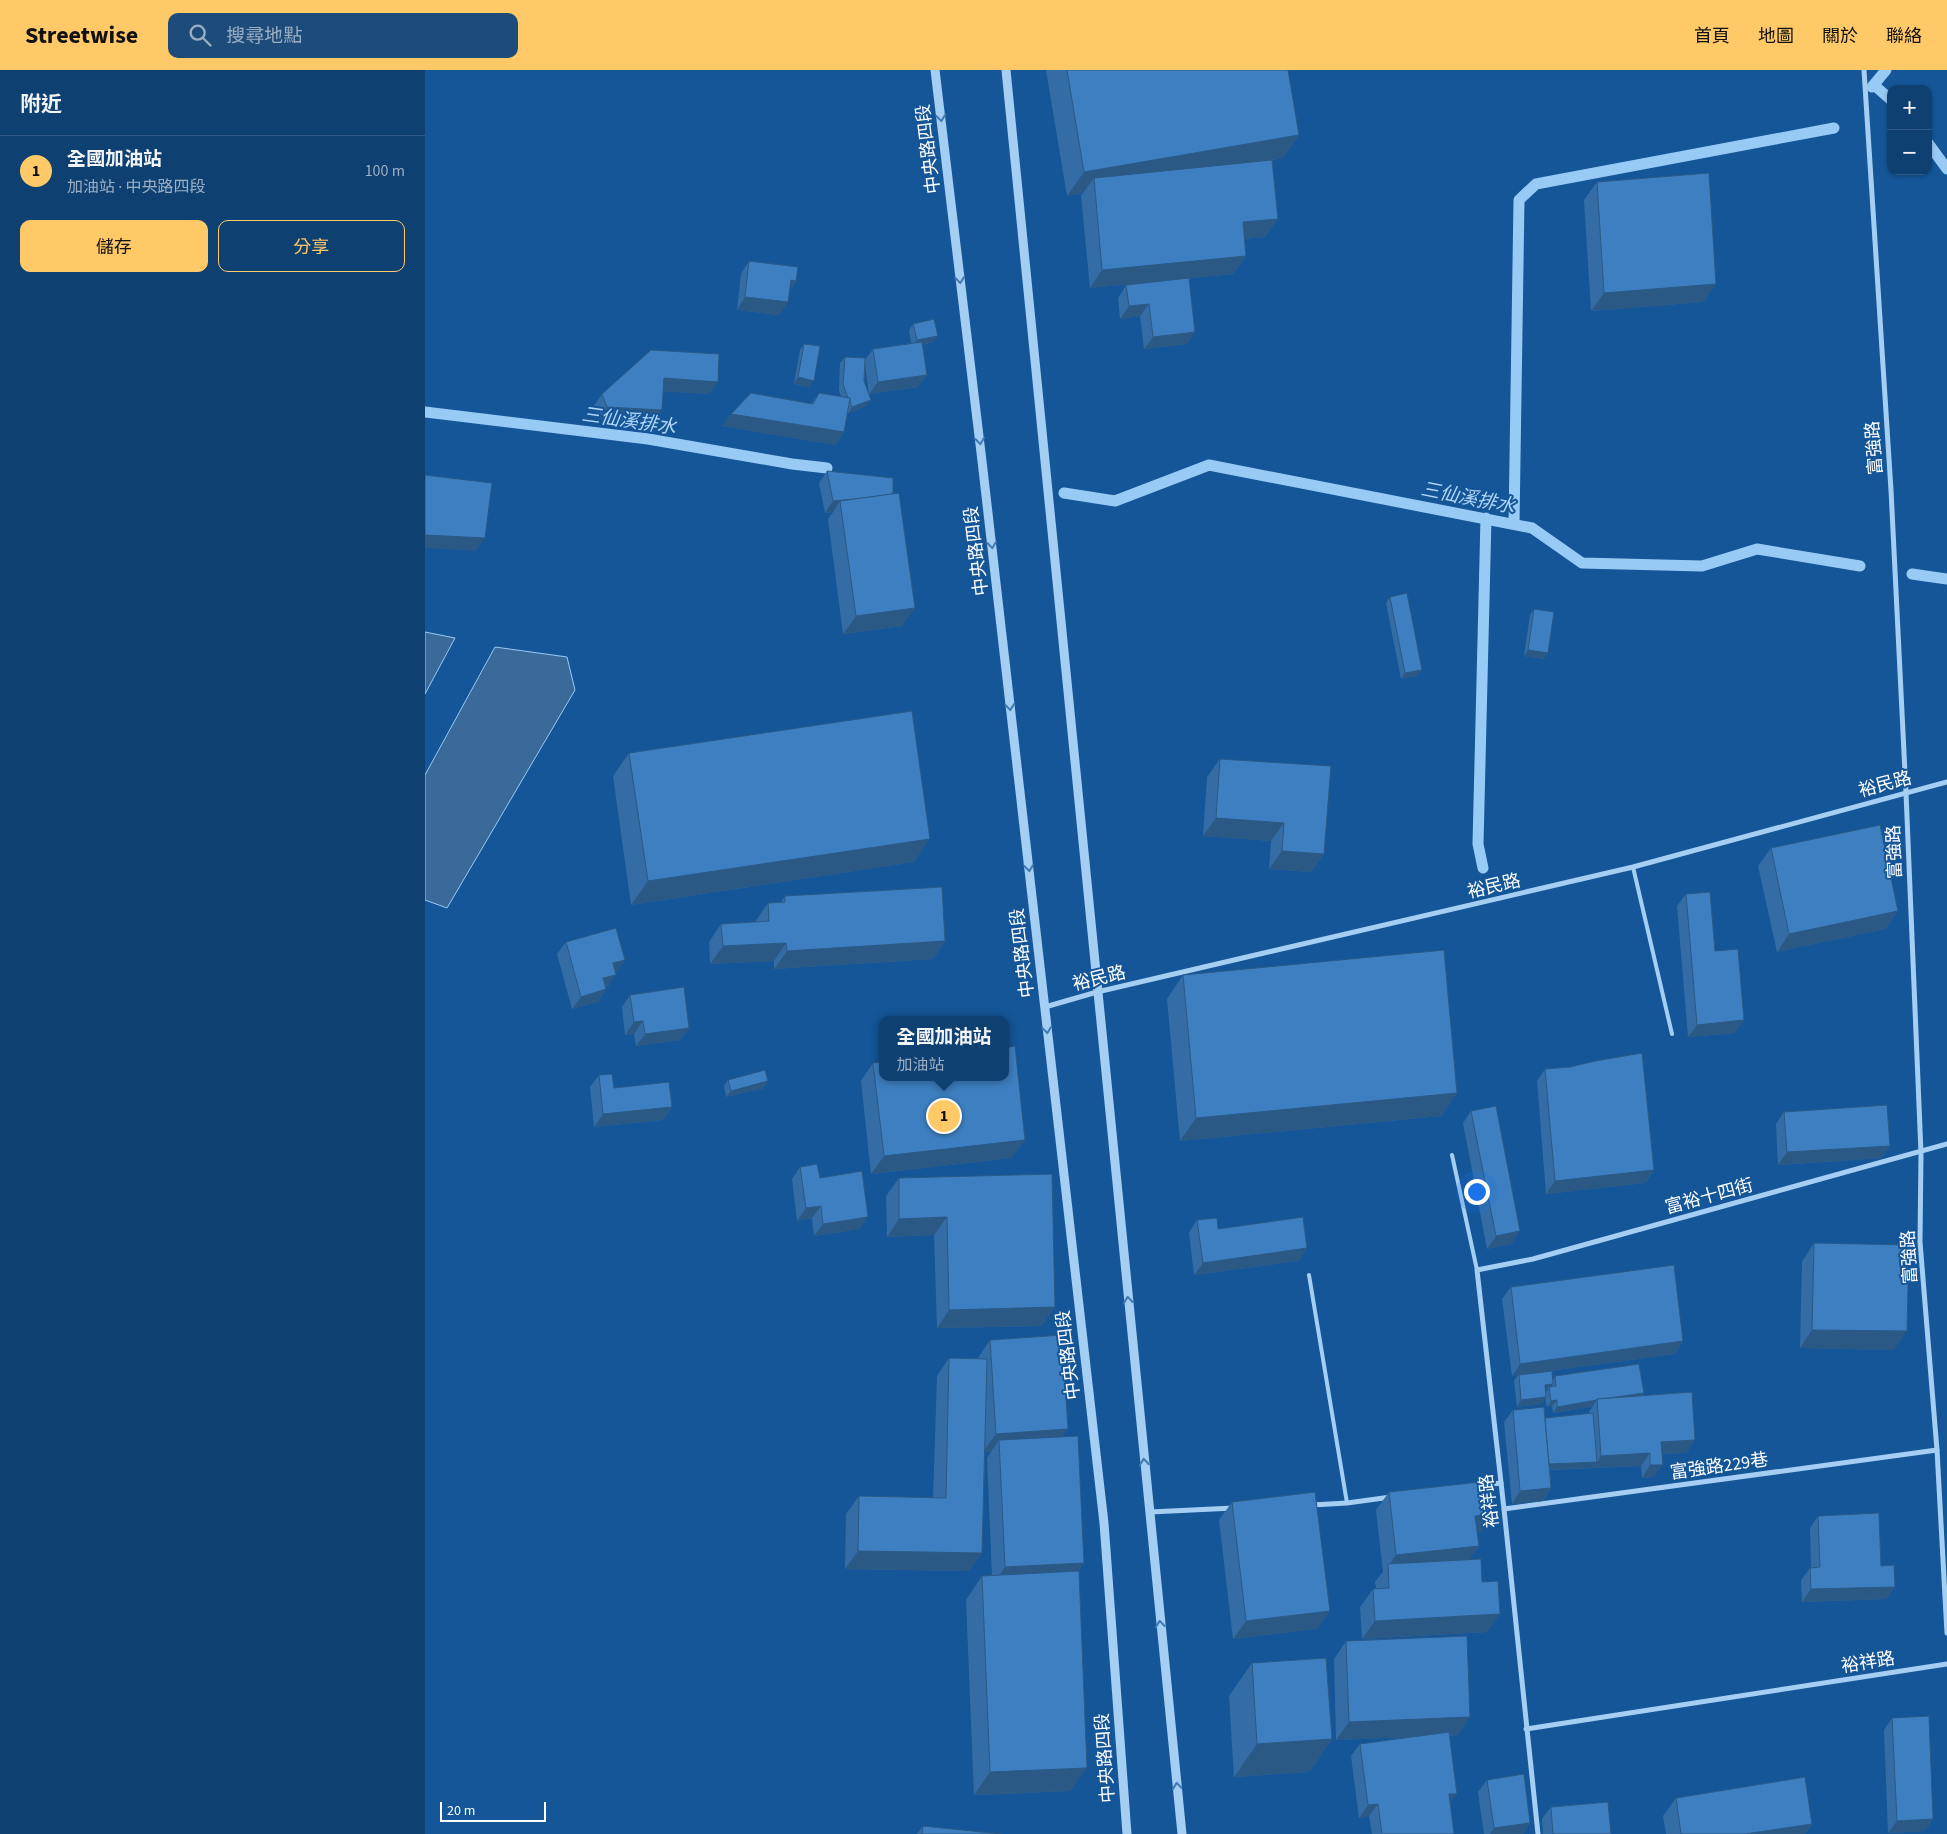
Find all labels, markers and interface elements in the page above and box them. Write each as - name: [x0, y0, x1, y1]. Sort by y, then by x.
- search box: [168, 13, 518, 58]
- text: Streetwise: [25, 18, 138, 53]
- icon: search: [186, 21, 214, 49]
- text: 搜尋地點: [226, 23, 302, 50]
- text: 首頁: [1694, 24, 1730, 49]
- text: 地圖: [1758, 24, 1794, 49]
- text: 關於: [1822, 24, 1858, 49]
- text: 聯絡: [1886, 24, 1922, 49]
- map controls: [1887, 85, 1932, 175]
- button: +: [1887, 85, 1932, 130]
- text: 附近: [20, 89, 62, 119]
- street label: 中央路四段: [911, 103, 946, 195]
- one-way arrow: [935, 115, 946, 123]
- button: −: [1887, 130, 1932, 175]
- text: 全國加油站: [67, 146, 162, 173]
- text: 1: [32, 160, 40, 182]
- text: 100 m: [365, 160, 405, 182]
- text: 加油站 · 中央路四段: [67, 176, 205, 198]
- button: 儲存: [20, 220, 208, 272]
- button: 分享: [218, 220, 405, 272]
- one-way arrow: [954, 276, 965, 284]
- water label: 三仙溪排水: [580, 402, 679, 442]
- street label: 富強路: [1860, 420, 1889, 476]
- one-way arrow: [974, 437, 985, 445]
- water label: 三仙溪排水: [1419, 476, 1518, 521]
- street label: 中央路四段: [959, 505, 994, 597]
- one-way arrow: [986, 542, 997, 550]
- one-way arrow: [1004, 703, 1015, 711]
- street label: 裕民路: [1856, 765, 1914, 804]
- street label: 富強路: [1881, 825, 1908, 879]
- one-way arrow: [1023, 864, 1034, 872]
- street label: 裕民路: [1465, 868, 1523, 905]
- street label: 中央路四段: [1005, 907, 1040, 999]
- street label: 裕民路: [1070, 960, 1128, 997]
- popup: [879, 1016, 1009, 1081]
- text: 全國加油站: [896, 1024, 992, 1051]
- one-way arrow: [1041, 1026, 1052, 1034]
- text: 加油站: [896, 1054, 945, 1076]
- pin: 1: [928, 1097, 960, 1135]
- street label: 富裕十四街: [1662, 1173, 1756, 1220]
- your location: [1464, 1179, 1490, 1205]
- street label: 富強路: [1896, 1229, 1923, 1285]
- one-way arrow: [1123, 1296, 1134, 1304]
- street label: 中央路四段: [1051, 1309, 1086, 1401]
- street label: 富強路229巷: [1668, 1447, 1770, 1486]
- one-way arrow: [1139, 1458, 1150, 1466]
- street label: 裕祥路: [1474, 1473, 1505, 1529]
- one-way arrow: [1155, 1620, 1166, 1628]
- street label: 裕祥路: [1839, 1646, 1897, 1679]
- street label: 中央路四段: [1090, 1712, 1121, 1804]
- one-way arrow: [1172, 1781, 1183, 1789]
- scale bar: [440, 1799, 546, 1822]
- text: 20 m: [447, 1801, 475, 1821]

